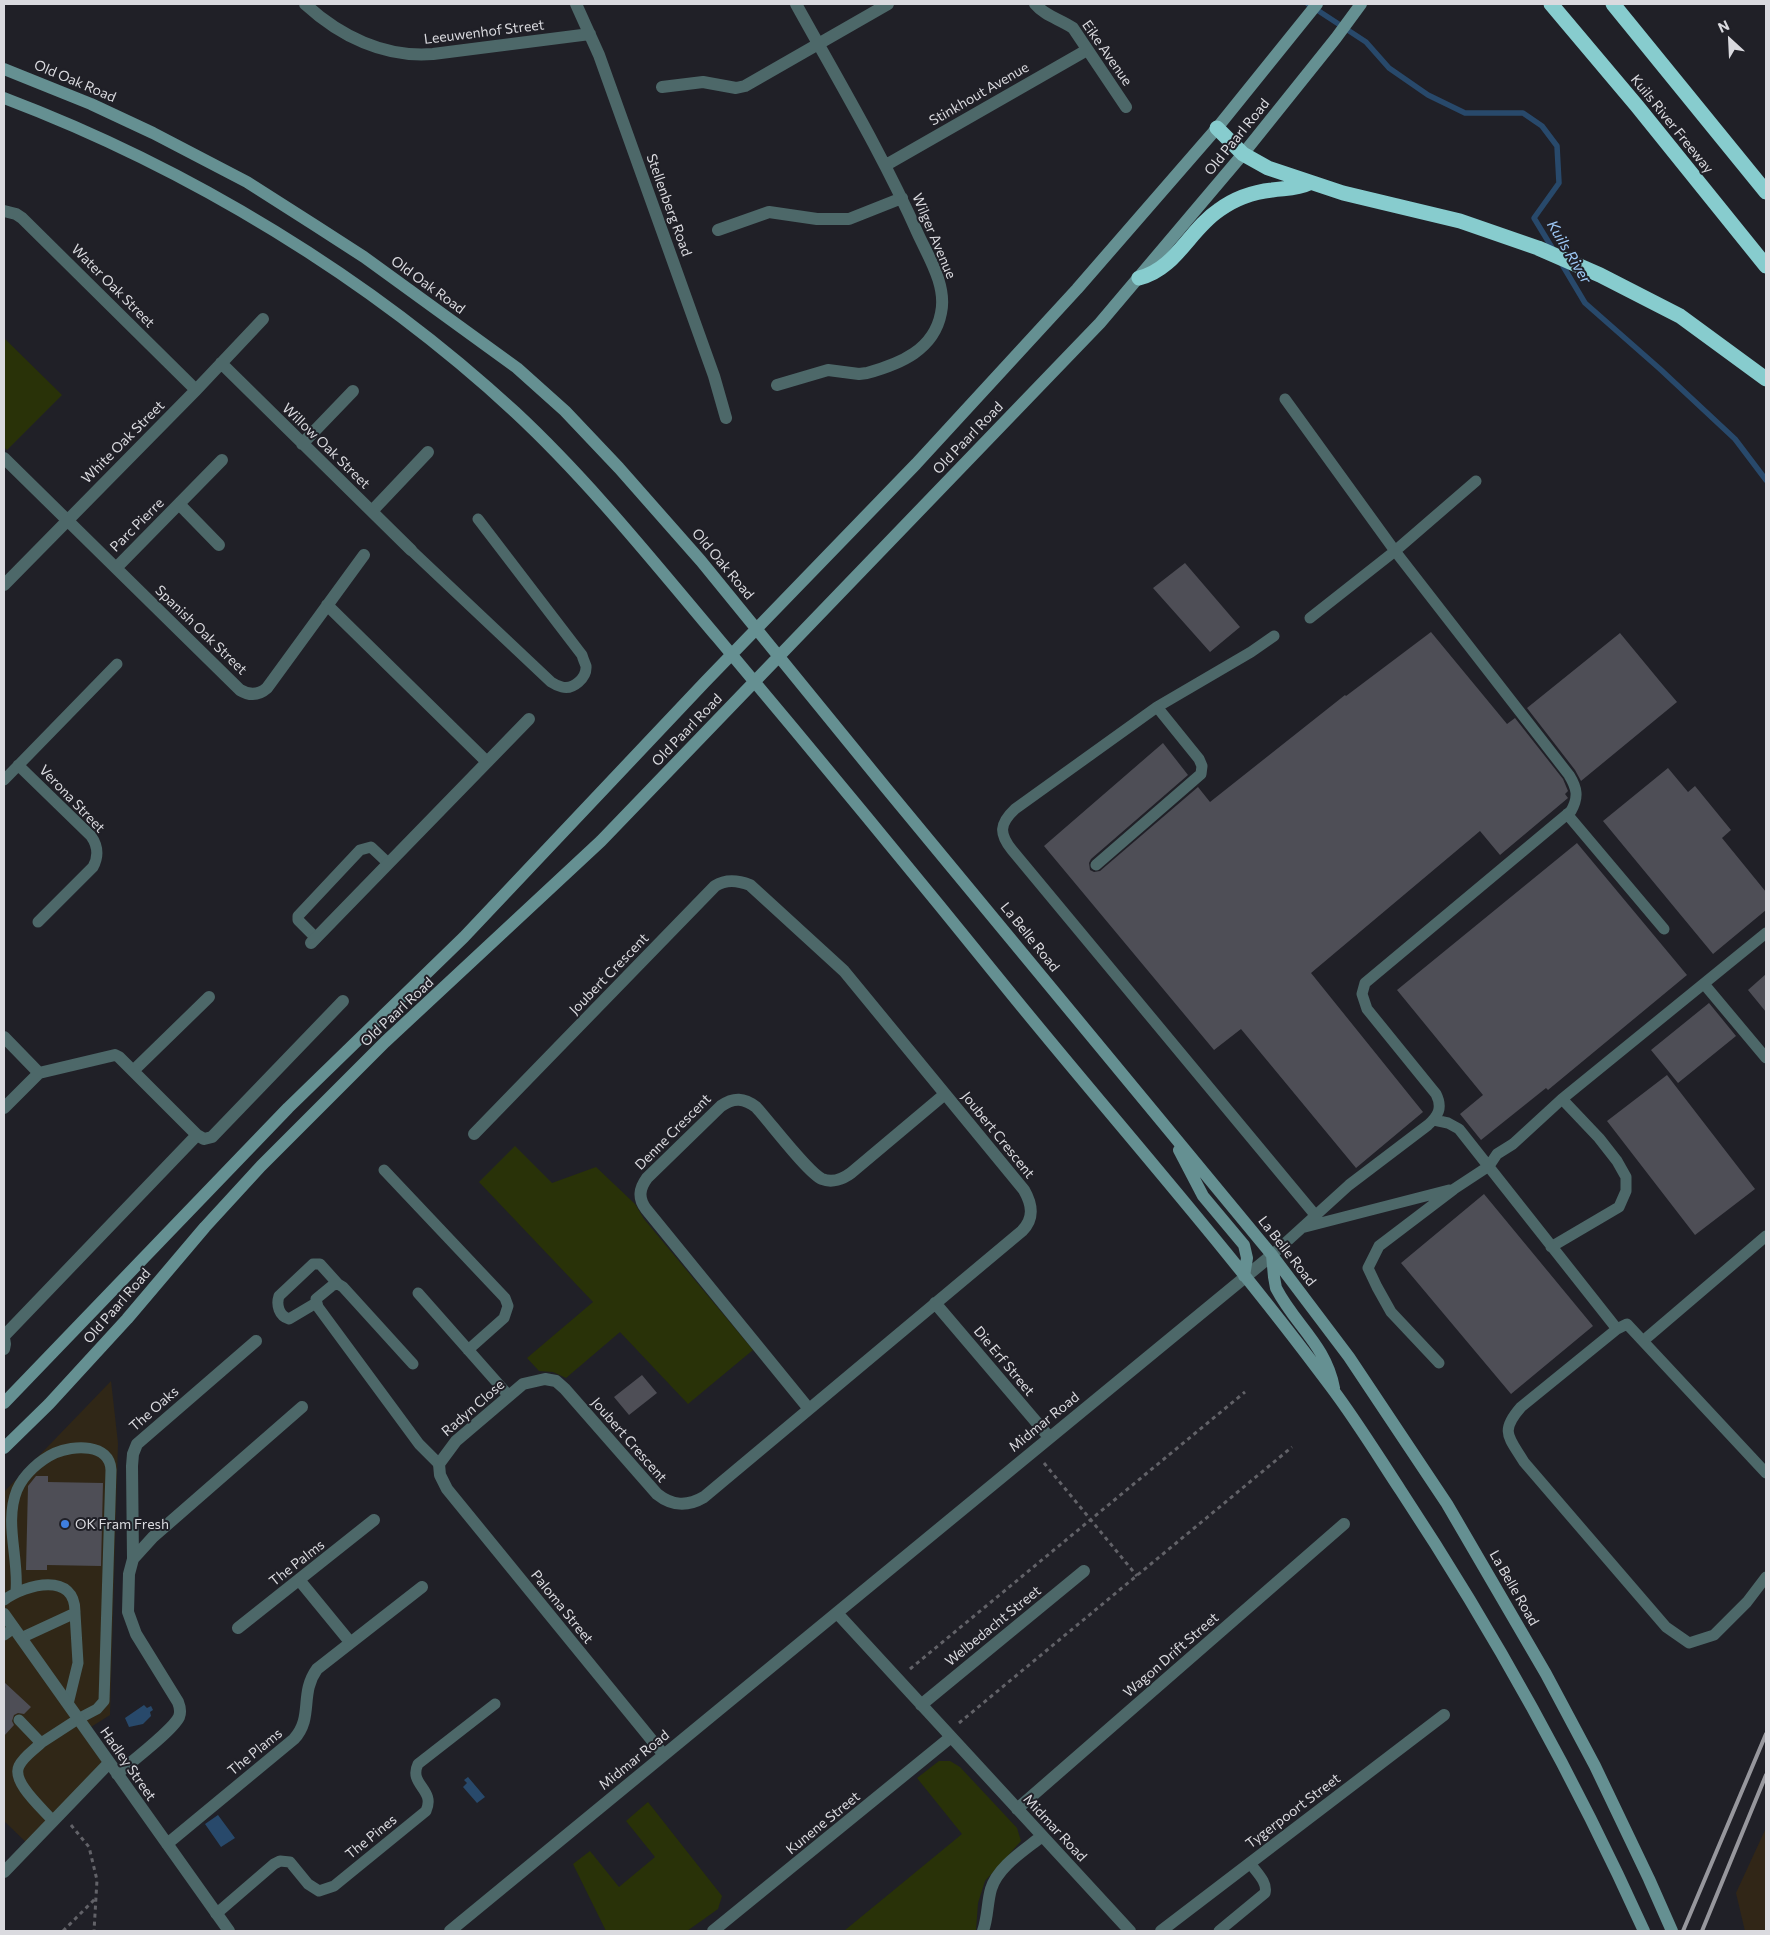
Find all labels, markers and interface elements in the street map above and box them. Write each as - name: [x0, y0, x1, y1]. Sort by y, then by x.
- north arrow: [1705, 15, 1755, 65]
- street label: Leeuwenhof Street: [423, 16, 545, 48]
- text: N: [1715, 16, 1732, 36]
- street label: Eike Avenue: [1078, 17, 1136, 89]
- street label: Old Oak Road: [31, 56, 119, 106]
- street label: Stinkhout Avenue: [926, 59, 1032, 129]
- street label: Kuils River Freeway: [1627, 71, 1717, 177]
- street label: Old Paarl Road: [1201, 95, 1273, 179]
- street label: Stellenberg Road: [643, 151, 695, 259]
- street label: Wilger Avenue: [908, 191, 960, 281]
- water label: Kuils River: [1543, 217, 1595, 287]
- street label: Water Oak Street: [68, 241, 158, 331]
- street label: Old Oak Road: [388, 252, 468, 318]
- street label: White Oak Street: [78, 397, 168, 487]
- street label: Old Paarl Road: [929, 398, 1007, 478]
- street label: Willow Oak Street: [279, 400, 373, 492]
- street label: Parc Pierre: [107, 495, 167, 555]
- street label: Old Oak Road: [688, 525, 758, 603]
- street label: Spanish Oak Street: [152, 582, 250, 678]
- street label: Old Paarl Road: [648, 690, 726, 770]
- street label: Verona Street: [36, 762, 108, 836]
- street label: La Belle Road: [997, 899, 1063, 975]
- street label: Joubert Crescent: [566, 930, 652, 1018]
- street label: Old Paarl Road: [357, 974, 437, 1050]
- street label: Joubert Crescent: [958, 1088, 1038, 1182]
- street label: Denne Crescent: [632, 1091, 714, 1173]
- street label: La Belle Road: [1254, 1213, 1320, 1289]
- street label: Old Paarl Road: [80, 1265, 154, 1347]
- street label: Die Erf Street: [970, 1323, 1038, 1399]
- street label: Radyn Close: [438, 1376, 508, 1440]
- street label: The Oaks: [126, 1383, 182, 1435]
- street label: Midmar Road: [1005, 1389, 1083, 1455]
- street label: Joubert Crescent: [588, 1394, 670, 1486]
- place label: OK Fram Fresh: [75, 1516, 169, 1532]
- marker: OK Fram Fresh: [59, 1518, 71, 1530]
- street label: The Palms: [266, 1536, 328, 1590]
- street label: La Belle Road: [1486, 1547, 1542, 1629]
- street label: Paloma Street: [527, 1567, 597, 1647]
- street label: Welbedacht Street: [942, 1582, 1044, 1670]
- street label: Wagon Drift Street: [1120, 1609, 1222, 1701]
- street label: Hadley Street: [96, 1724, 160, 1804]
- street label: The Plams: [224, 1725, 286, 1779]
- street label: Midmar Road: [595, 1727, 673, 1793]
- street label: Tygerpoort Street: [1242, 1770, 1344, 1852]
- street label: Kunene Street: [783, 1788, 863, 1858]
- street label: Midmar Road: [1020, 1791, 1090, 1865]
- street label: The Pines: [342, 1811, 400, 1863]

